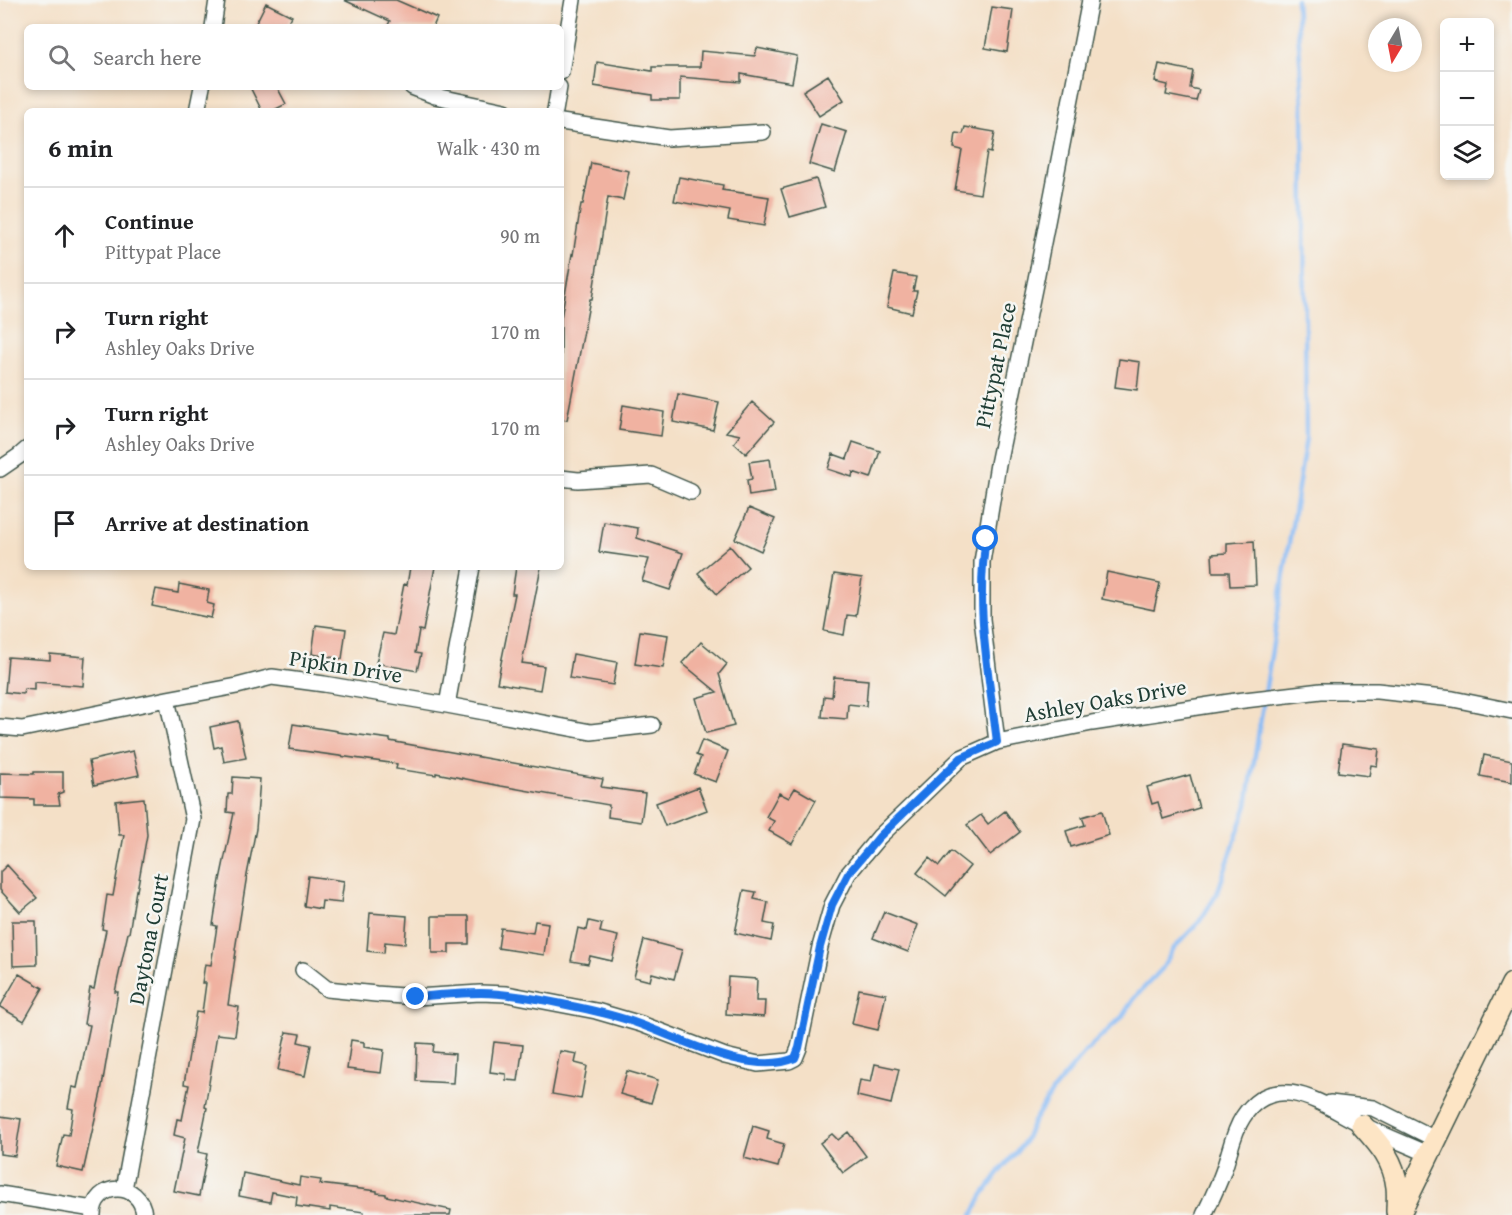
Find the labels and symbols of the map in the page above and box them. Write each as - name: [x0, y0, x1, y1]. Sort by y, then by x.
- north arrow: [1368, 18, 1422, 72]
- street label: Pittypat Place: [966, 299, 1024, 431]
- route start: [972, 525, 998, 551]
- street label: Pipkin Drive: [287, 641, 405, 691]
- street label: Ashley Oaks Drive: [1021, 670, 1189, 730]
- street label: Daytona Court: [120, 870, 176, 1007]
- route end: [402, 983, 428, 1009]

